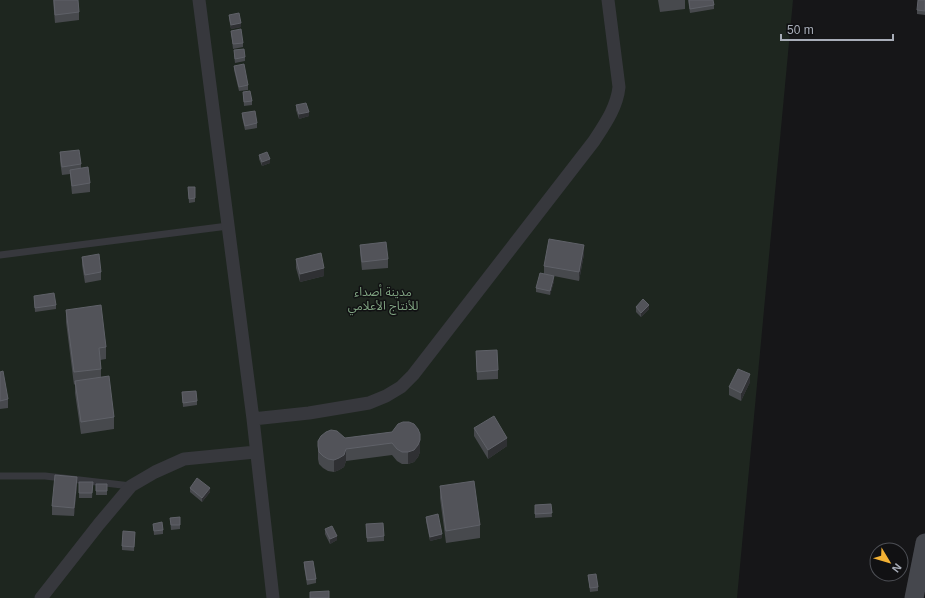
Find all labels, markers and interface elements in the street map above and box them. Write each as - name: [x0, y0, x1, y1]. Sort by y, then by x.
- scale bar: [781, 16, 893, 42]
- text: 50 m: [787, 23, 814, 37]
- park label: مدينة أصداء للأنتاج الأعلامي: [348, 284, 418, 316]
- north arrow: [869, 542, 909, 582]
- text: N: [890, 561, 904, 575]

